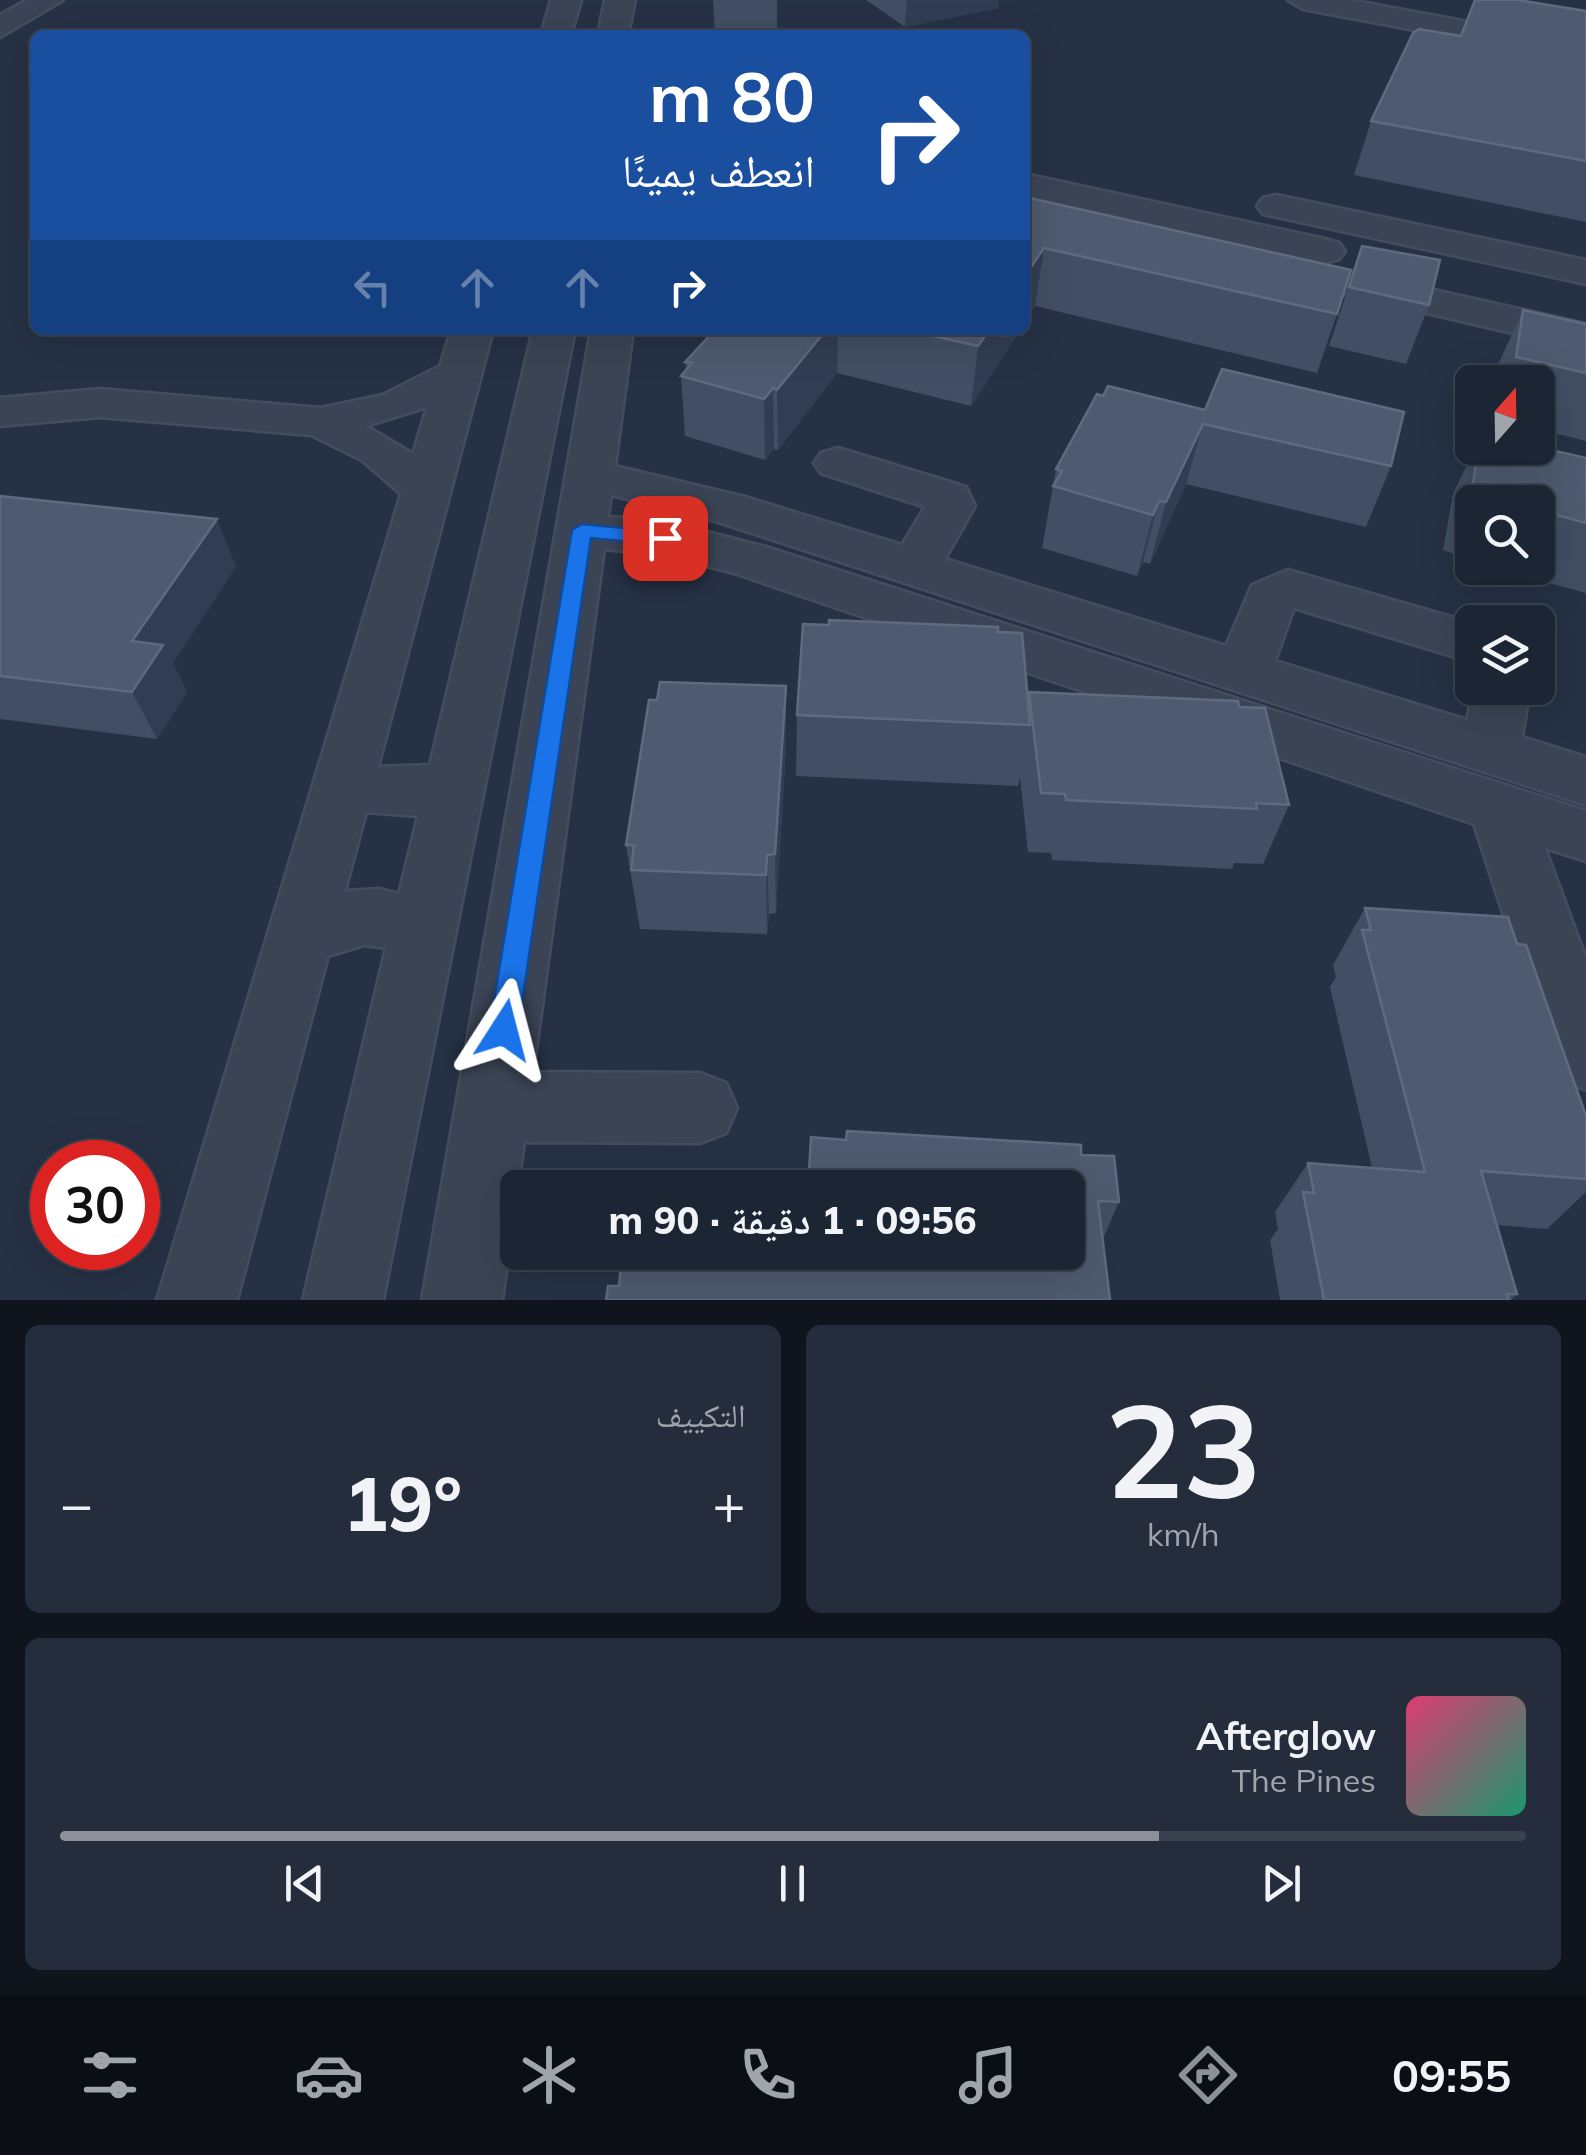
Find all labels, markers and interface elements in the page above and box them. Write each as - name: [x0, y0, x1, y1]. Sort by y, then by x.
- text: 80 m: [649, 52, 815, 140]
- icon: right: [850, 70, 980, 200]
- text: انعطف يمينًا: [622, 142, 815, 198]
- icon: left: [345, 260, 400, 315]
- icon: ahead: [450, 260, 505, 315]
- icon: ahead: [555, 260, 610, 315]
- icon: right: [660, 260, 715, 315]
- north arrow: [1455, 365, 1555, 465]
- map controls: [1455, 365, 1555, 705]
- button: search: [1455, 485, 1555, 585]
- pin: [623, 496, 708, 581]
- icon: arrive: [638, 511, 693, 566]
- button: layers: [1455, 605, 1555, 705]
- position arrow: [452, 978, 556, 1082]
- speed limit sign: 30: [30, 1140, 160, 1270]
- text: 09:56 · 1 دقيقة · 90 m: [608, 1196, 977, 1244]
- text: 23: [1105, 1367, 1261, 1531]
- text: التكييف: [656, 1395, 746, 1435]
- text: 19°: [343, 1456, 462, 1550]
- text: −: [60, 1469, 93, 1538]
- text: +: [712, 1469, 746, 1538]
- text: km/h: [1147, 1514, 1219, 1554]
- text: Afterglow: [1196, 1712, 1376, 1760]
- text: The Pines: [1232, 1760, 1376, 1800]
- icon: previous: [277, 1856, 332, 1911]
- icon: pause: [765, 1856, 820, 1911]
- icon: next: [1254, 1856, 1309, 1911]
- icon: filters: [75, 2040, 145, 2110]
- icon: car: [294, 2040, 364, 2110]
- icon: climate: [514, 2040, 584, 2110]
- icon: phone: [733, 2040, 803, 2110]
- icon: music: [953, 2040, 1023, 2110]
- icon: directions: [1173, 2040, 1243, 2110]
- text: 09:55: [1392, 2047, 1511, 2103]

